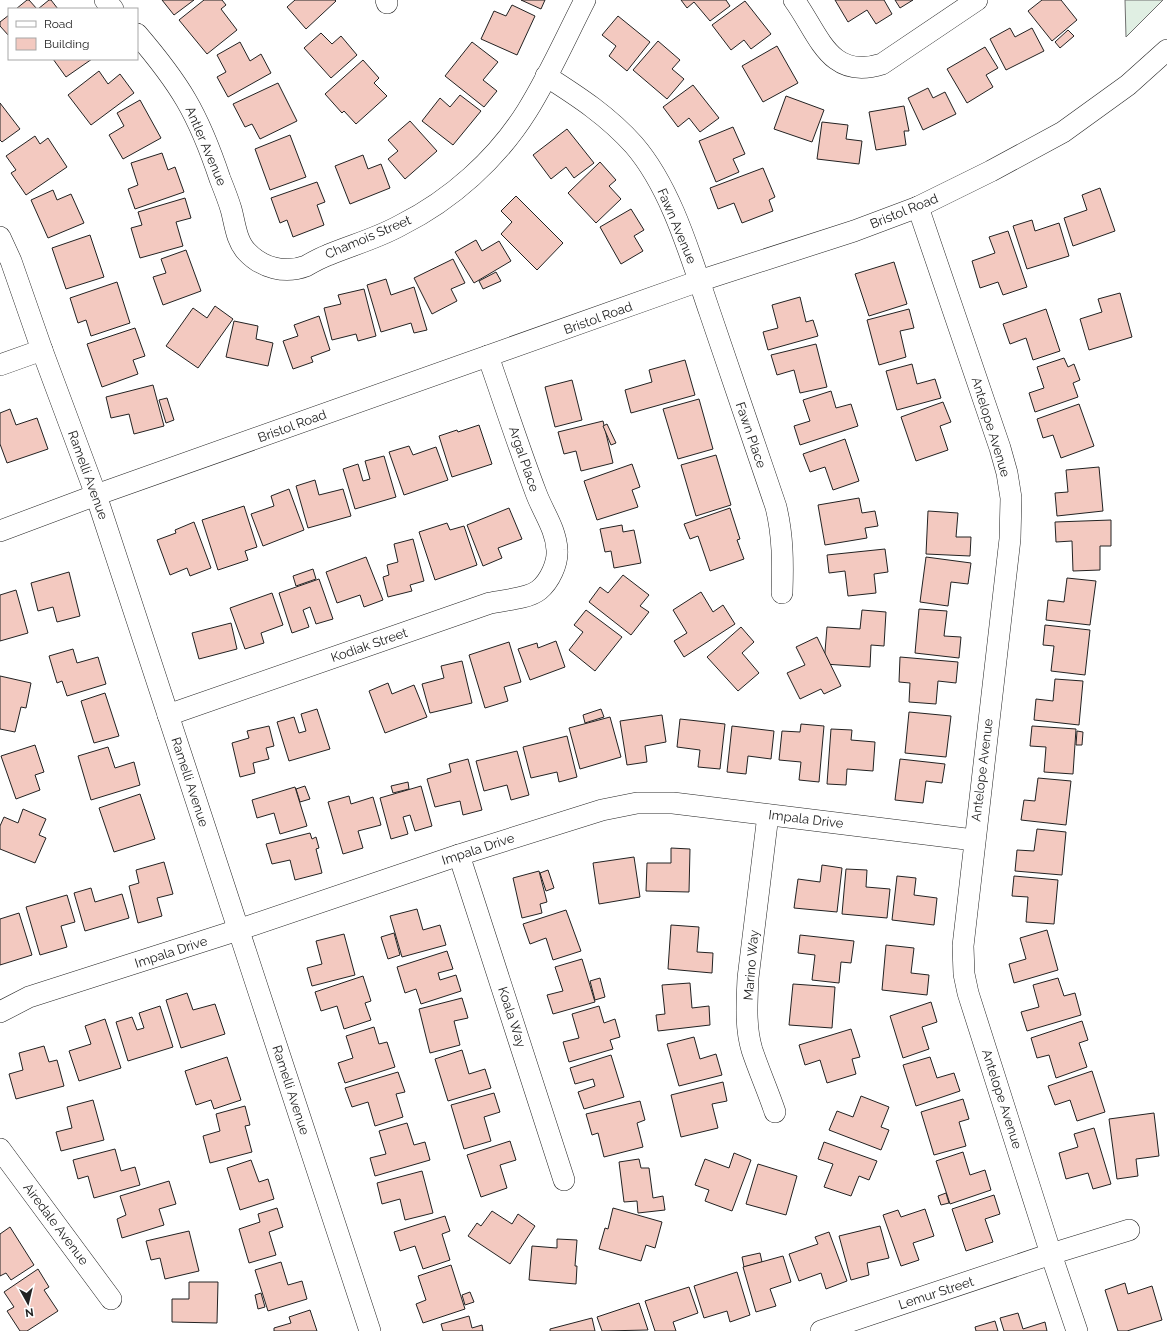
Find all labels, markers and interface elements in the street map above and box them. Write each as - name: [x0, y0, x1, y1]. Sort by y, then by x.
- legend: [8, 8, 138, 60]
- text: Road: [44, 17, 73, 31]
- text: Building: [44, 37, 90, 51]
- street label: Antler Avenue: [183, 104, 230, 188]
- street label: Fawn Avenue: [654, 186, 700, 266]
- street label: Bristol Road: [868, 191, 940, 231]
- street label: Chamois Street: [323, 212, 414, 262]
- street label: Bristol Road: [562, 299, 634, 337]
- street label: Antelope Avenue: [969, 375, 1013, 479]
- street label: Fawn Place: [733, 400, 769, 470]
- street label: Bristol Road: [256, 407, 328, 445]
- street label: Argal Place: [506, 424, 542, 494]
- street label: Ramelli Avenue: [65, 429, 111, 522]
- street label: Kodiak Street: [329, 625, 410, 665]
- street label: Antelope Avenue: [968, 717, 996, 822]
- street label: Ramelli Avenue: [168, 735, 212, 829]
- street label: Impala Drive: [768, 807, 845, 831]
- street label: Impala Drive: [440, 830, 516, 868]
- street label: Marino Way: [740, 929, 762, 1001]
- street label: Impala Drive: [133, 933, 209, 971]
- street label: Koala Way: [495, 985, 529, 1049]
- street label: Ramelli Avenue: [269, 1043, 313, 1137]
- street label: Antelope Avenue: [979, 1047, 1025, 1151]
- street label: Airedale Avenue: [20, 1180, 92, 1268]
- street label: Lemur Street: [896, 1274, 976, 1312]
- north arrow: [8, 1283, 48, 1323]
- text: N: [24, 1305, 34, 1319]

